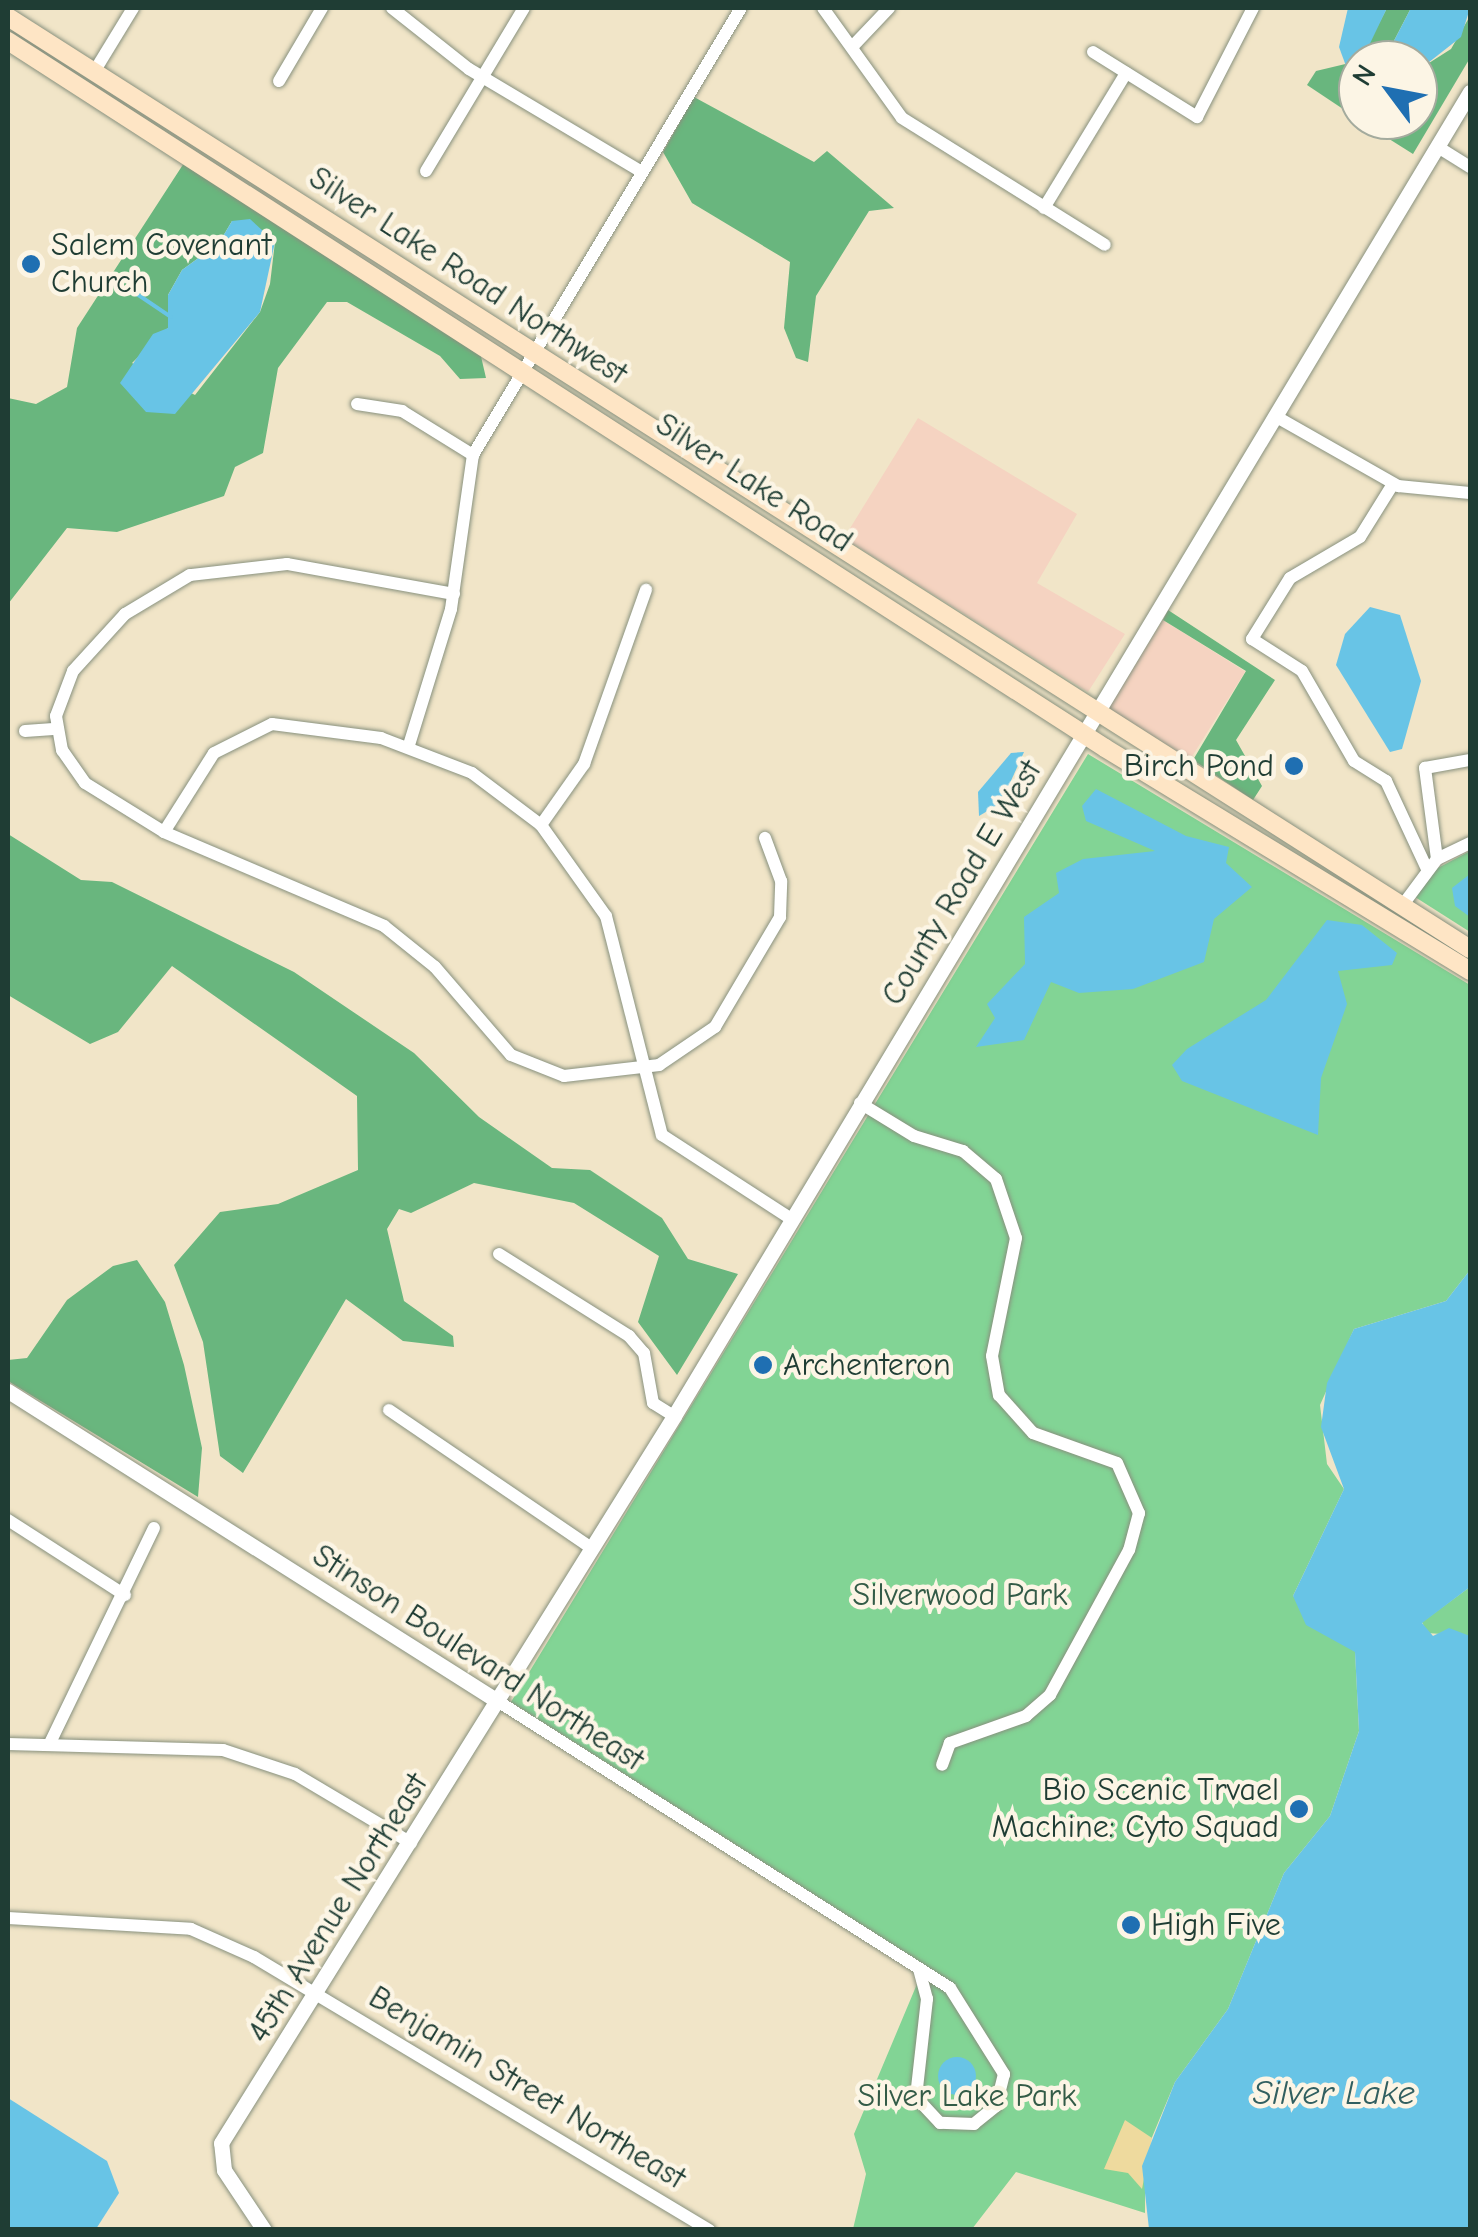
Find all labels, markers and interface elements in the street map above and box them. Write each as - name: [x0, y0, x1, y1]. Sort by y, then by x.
- north arrow: [1338, 40, 1438, 140]
- text: N: [1346, 59, 1383, 91]
- street label: Silver Lake Road Northwest: [302, 159, 634, 393]
- place label: Salem Covenant Church: [51, 227, 271, 302]
- marker: Salem Covenant Church: [20, 253, 42, 275]
- street label: Silver Lake Road: [648, 405, 860, 561]
- place label: Birch Pond: [1124, 747, 1274, 785]
- street label: County Road E West: [874, 754, 1050, 1012]
- marker: Birch Pond: [1283, 755, 1305, 777]
- place label: Archenteron: [783, 1346, 951, 1384]
- marker: Archenteron: [752, 1354, 774, 1376]
- street label: Stinson Boulevard Northeast: [305, 1536, 651, 1780]
- park label: Silverwood Park: [853, 1576, 1067, 1614]
- street label: 45th Avenue Northeast: [240, 1766, 436, 2050]
- place label: Bio Scenic Trvael Machine: Cyto Squad: [992, 1772, 1279, 1847]
- marker: Bio Scenic Trvael Machine: Cyto Squad: [1288, 1798, 1310, 1820]
- place label: High Five: [1151, 1906, 1281, 1944]
- marker: High Five: [1120, 1914, 1142, 1936]
- street label: Benjamin Street Northeast: [362, 1978, 692, 2198]
- water label: Silver Lake: [1253, 2072, 1415, 2114]
- park label: Silver Lake Park: [858, 2077, 1076, 2115]

